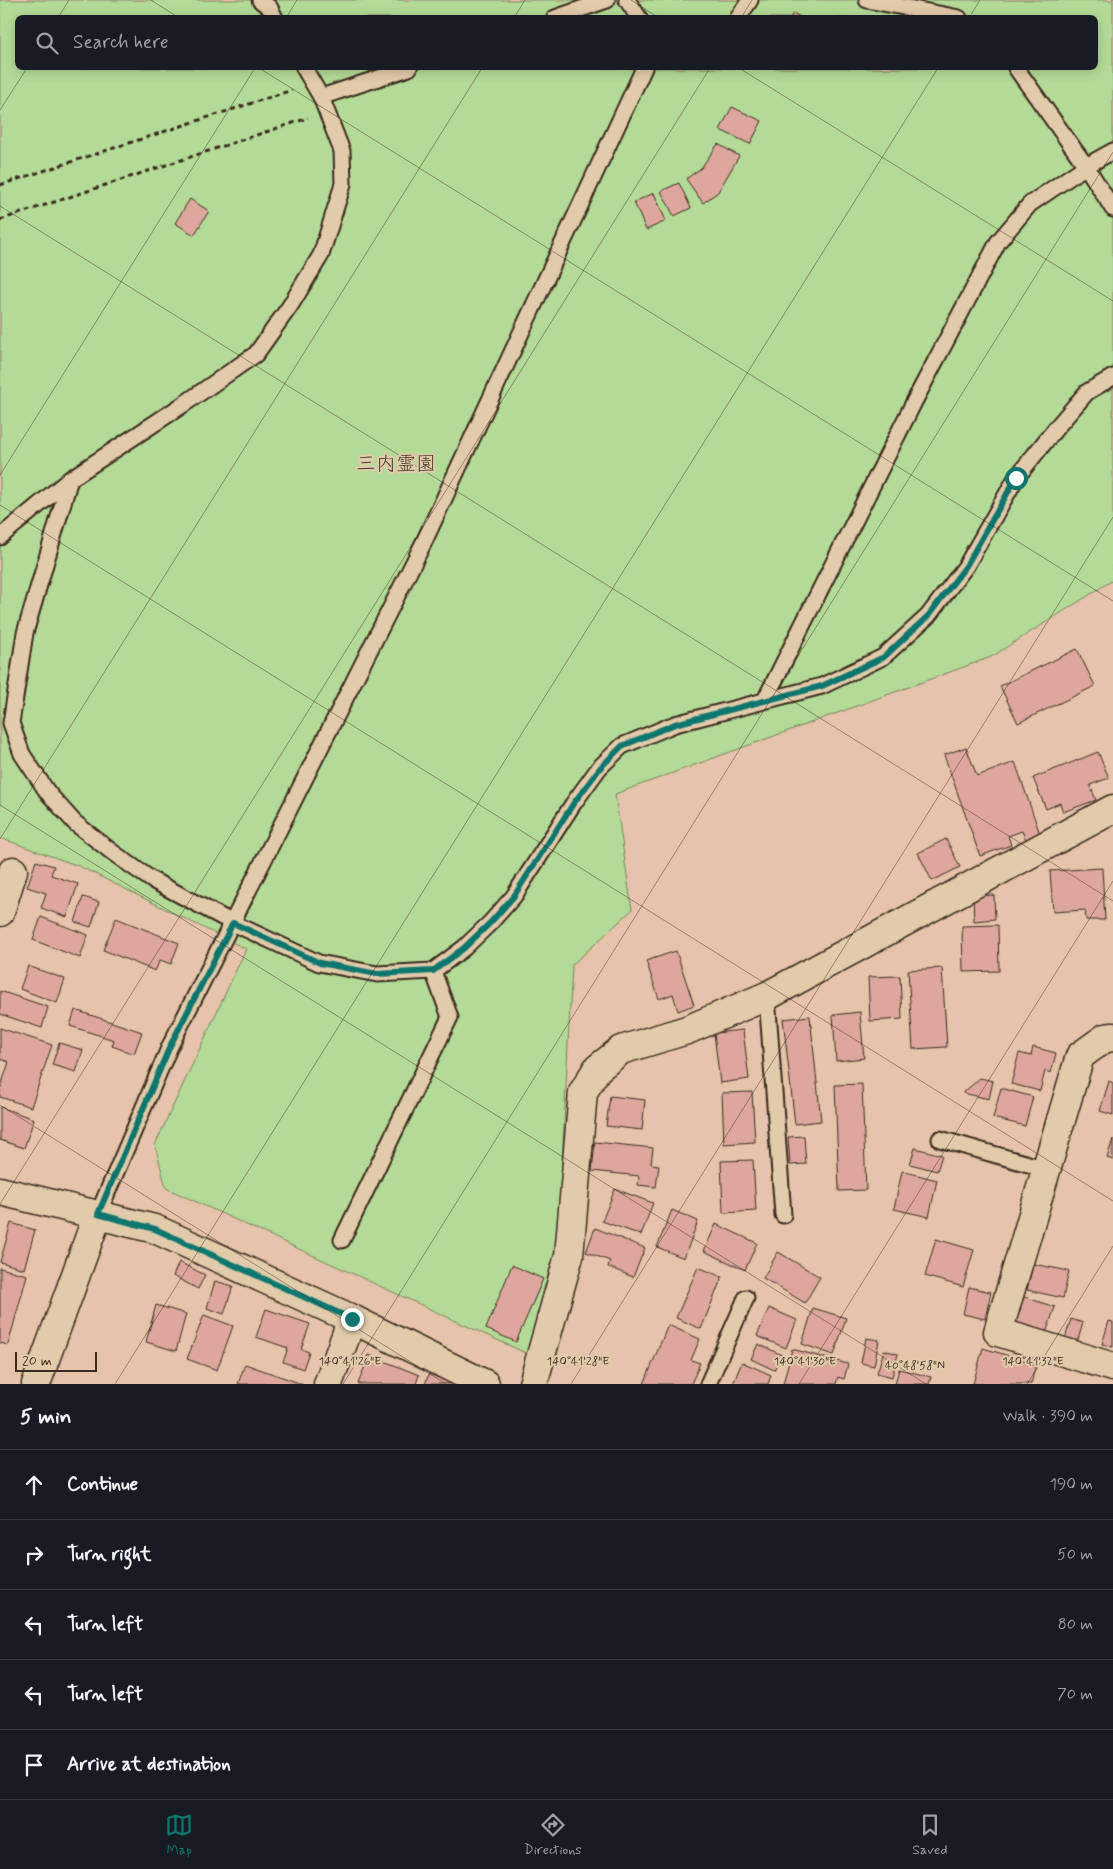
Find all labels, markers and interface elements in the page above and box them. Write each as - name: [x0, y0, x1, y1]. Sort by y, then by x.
- search box: [15, 15, 1098, 70]
- icon: search: [33, 29, 61, 57]
- text: Search here: [73, 30, 169, 55]
- park label: 三内霊園: [356, 451, 436, 478]
- route start: [1005, 467, 1028, 490]
- route end: [341, 1308, 364, 1331]
- scale bar: [15, 1349, 98, 1372]
- text: 20 m: [22, 1352, 52, 1370]
- text: 140°41'26"E: [319, 1354, 381, 1370]
- text: 140°41'28"E: [547, 1354, 609, 1370]
- text: 140°41'30"E: [774, 1354, 836, 1370]
- text: 140°41'32"E: [1002, 1354, 1064, 1370]
- text: 40°48'58"N: [885, 1358, 945, 1374]
- text: 5 min: [20, 1403, 72, 1431]
- text: Walk · 390 m: [1003, 1406, 1093, 1427]
- icon: ahead: [20, 1471, 48, 1499]
- text: Continue: [67, 1472, 138, 1497]
- text: 190 m: [1050, 1474, 1093, 1495]
- icon: right: [20, 1541, 48, 1569]
- text: Turn right: [67, 1542, 151, 1567]
- text: 50 m: [1057, 1544, 1093, 1565]
- icon: left: [20, 1611, 48, 1639]
- text: Turn left: [67, 1612, 143, 1637]
- text: 80 m: [1058, 1614, 1093, 1635]
- icon: left: [20, 1681, 48, 1709]
- text: Turn left: [67, 1682, 143, 1707]
- text: 70 m: [1057, 1684, 1093, 1705]
- icon: arrive: [20, 1751, 48, 1779]
- text: Arrive at destination: [67, 1752, 231, 1777]
- tab: Map: [165, 1811, 193, 1859]
- tab: Directions: [524, 1811, 582, 1859]
- tab: Saved: [912, 1811, 948, 1859]

